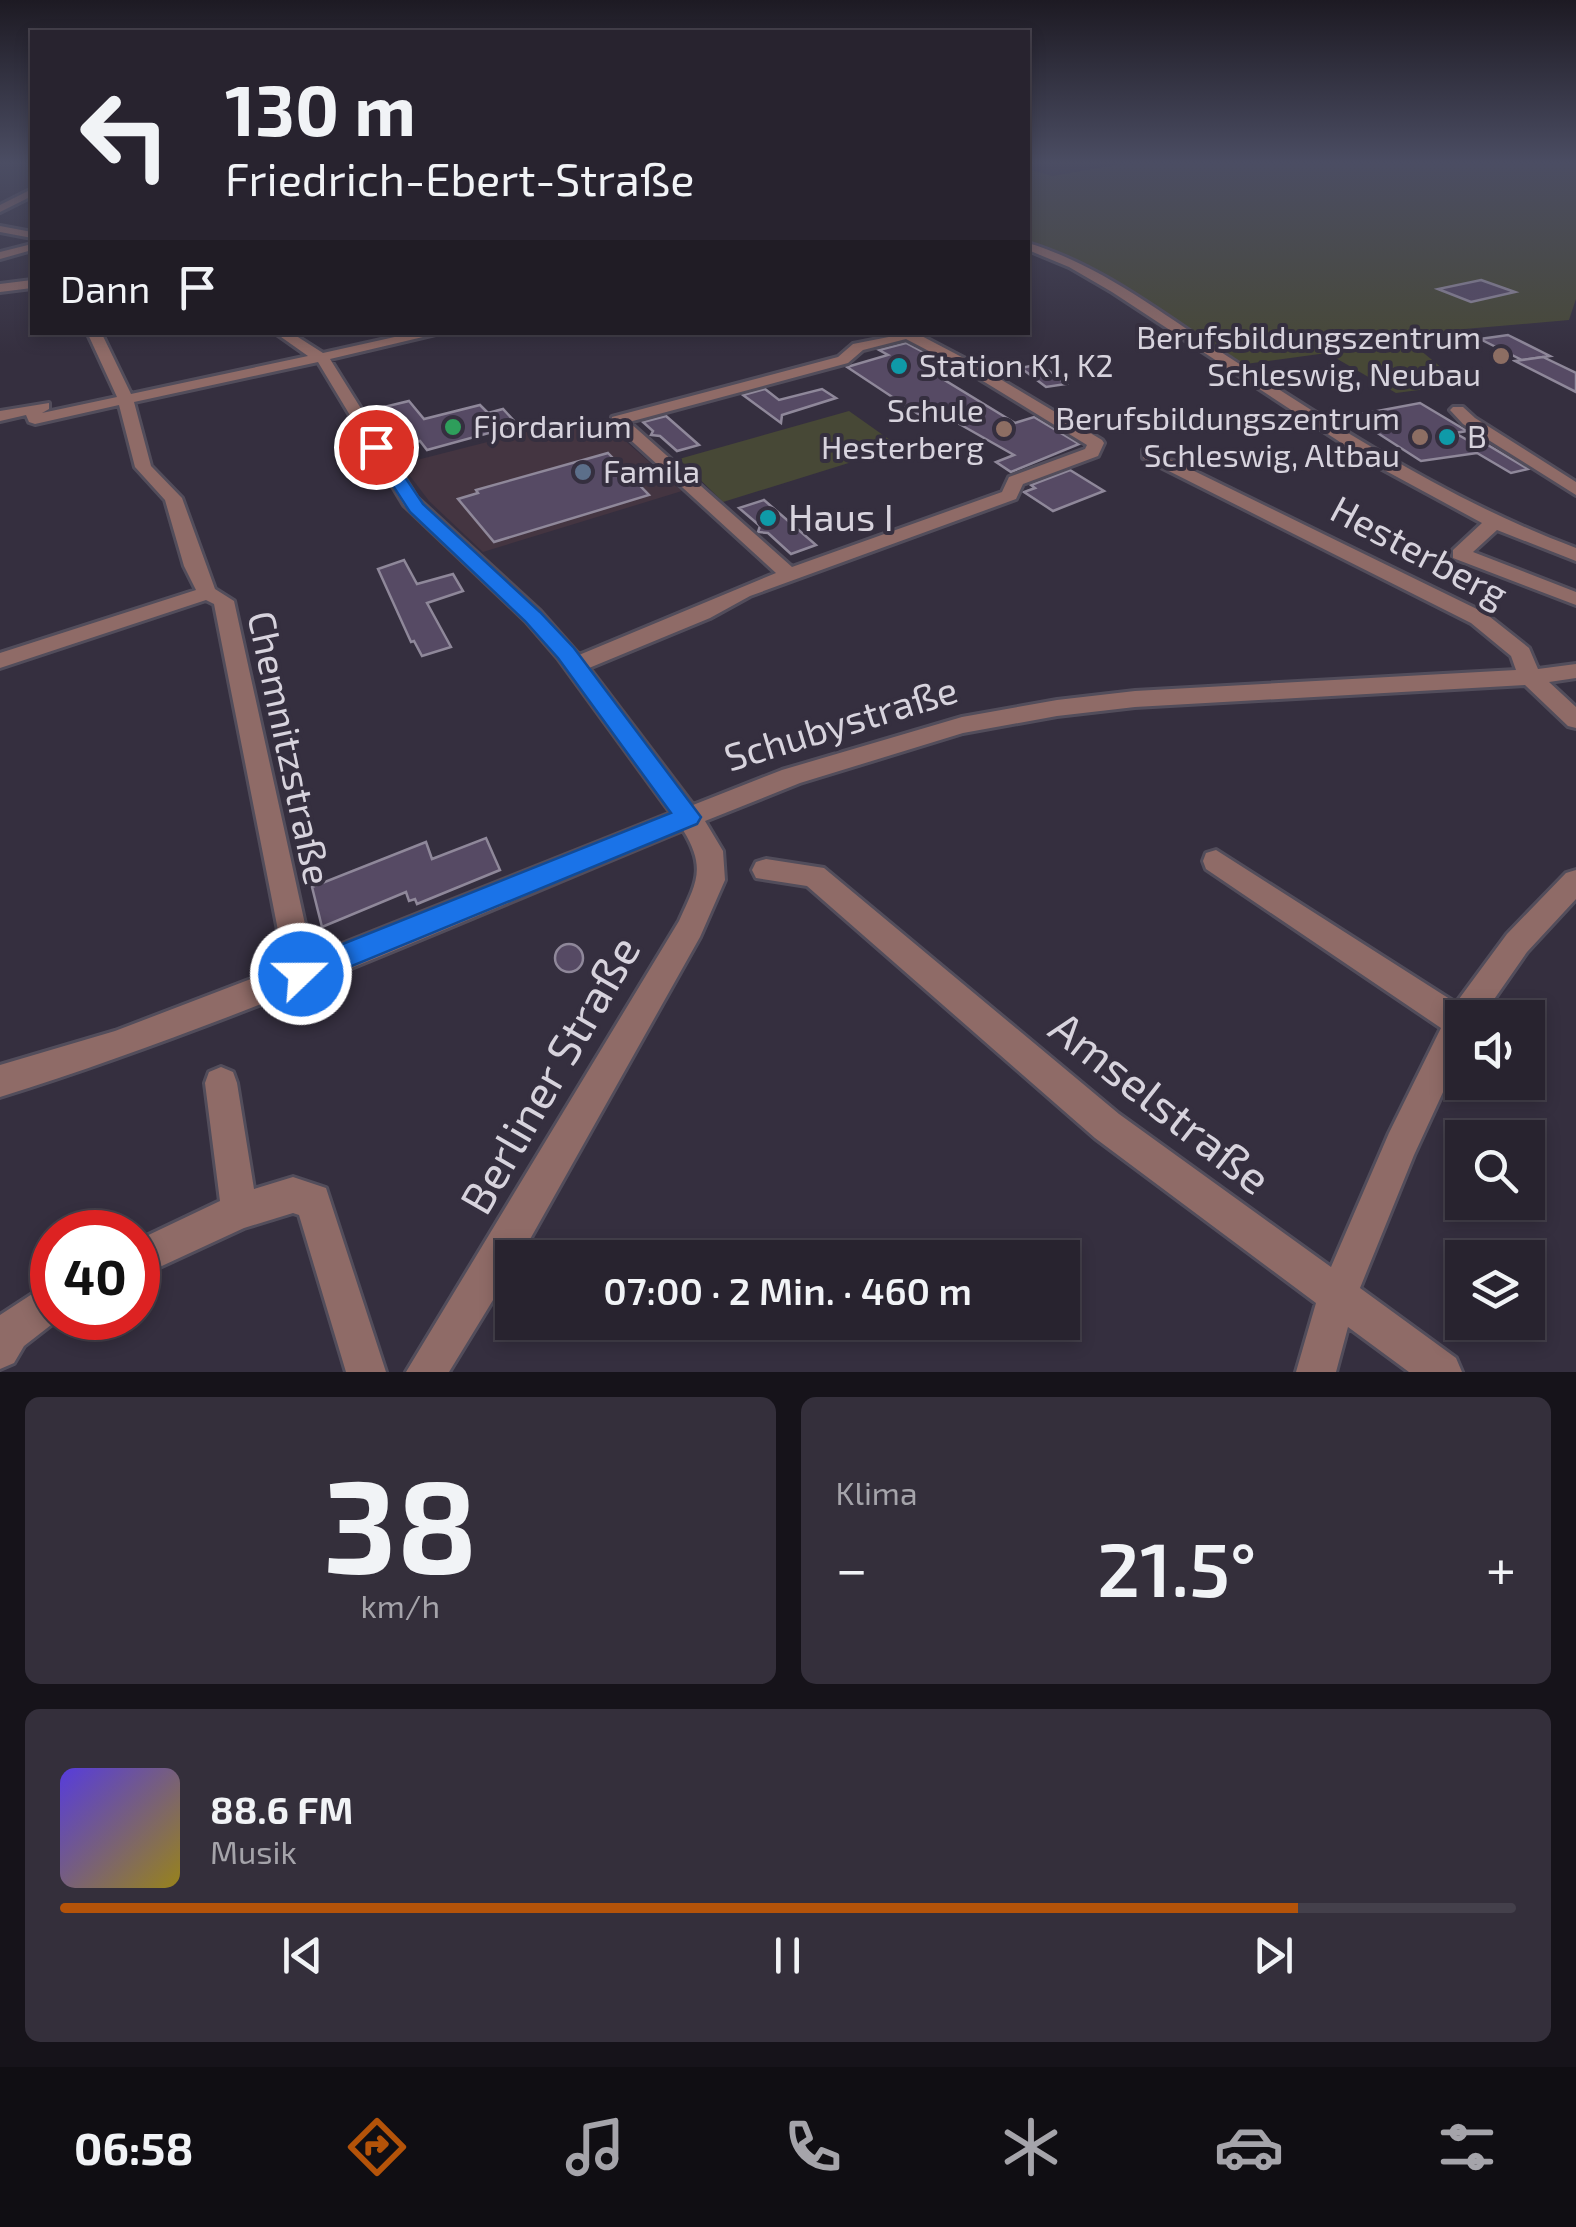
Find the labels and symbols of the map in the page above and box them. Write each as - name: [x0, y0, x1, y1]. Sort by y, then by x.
- place label: Berufsbildungszentrum Schleswig, Neubau: [1136, 317, 1481, 392]
- place label: Station K1, K2: [919, 345, 1114, 383]
- marker: Berufsbildungszentrum Schleswig, Neubau: [1490, 345, 1512, 367]
- marker: Station K1, K2: [888, 355, 910, 377]
- place label: Schule Hesterberg: [821, 390, 984, 465]
- place label: Berufsbildungszentrum Schleswig, Altbau: [1055, 398, 1400, 473]
- pin: [334, 405, 419, 490]
- place label: Fjordarium: [473, 406, 632, 445]
- marker: Fjordarium: [442, 416, 464, 438]
- place label: B: [1467, 416, 1487, 454]
- marker: Schule Hesterberg: [993, 418, 1015, 440]
- marker: Berufsbildungszentrum Schleswig, Altbau: [1409, 426, 1431, 448]
- marker: B: [1436, 426, 1458, 448]
- place label: Famila: [603, 451, 700, 489]
- marker: Famila: [572, 461, 594, 483]
- street label: Hesterberg: [1324, 484, 1516, 616]
- place label: Haus I: [788, 493, 894, 539]
- marker: Haus I: [757, 507, 779, 529]
- street label: Chemnitzstraße: [239, 606, 342, 889]
- street label: Schubystraße: [718, 665, 962, 779]
- position arrow: [249, 922, 353, 1026]
- street label: Berliner Straße: [447, 926, 650, 1222]
- street label: Amselstraße: [1040, 999, 1282, 1204]
- speed limit sign: 40: [30, 1210, 160, 1340]

